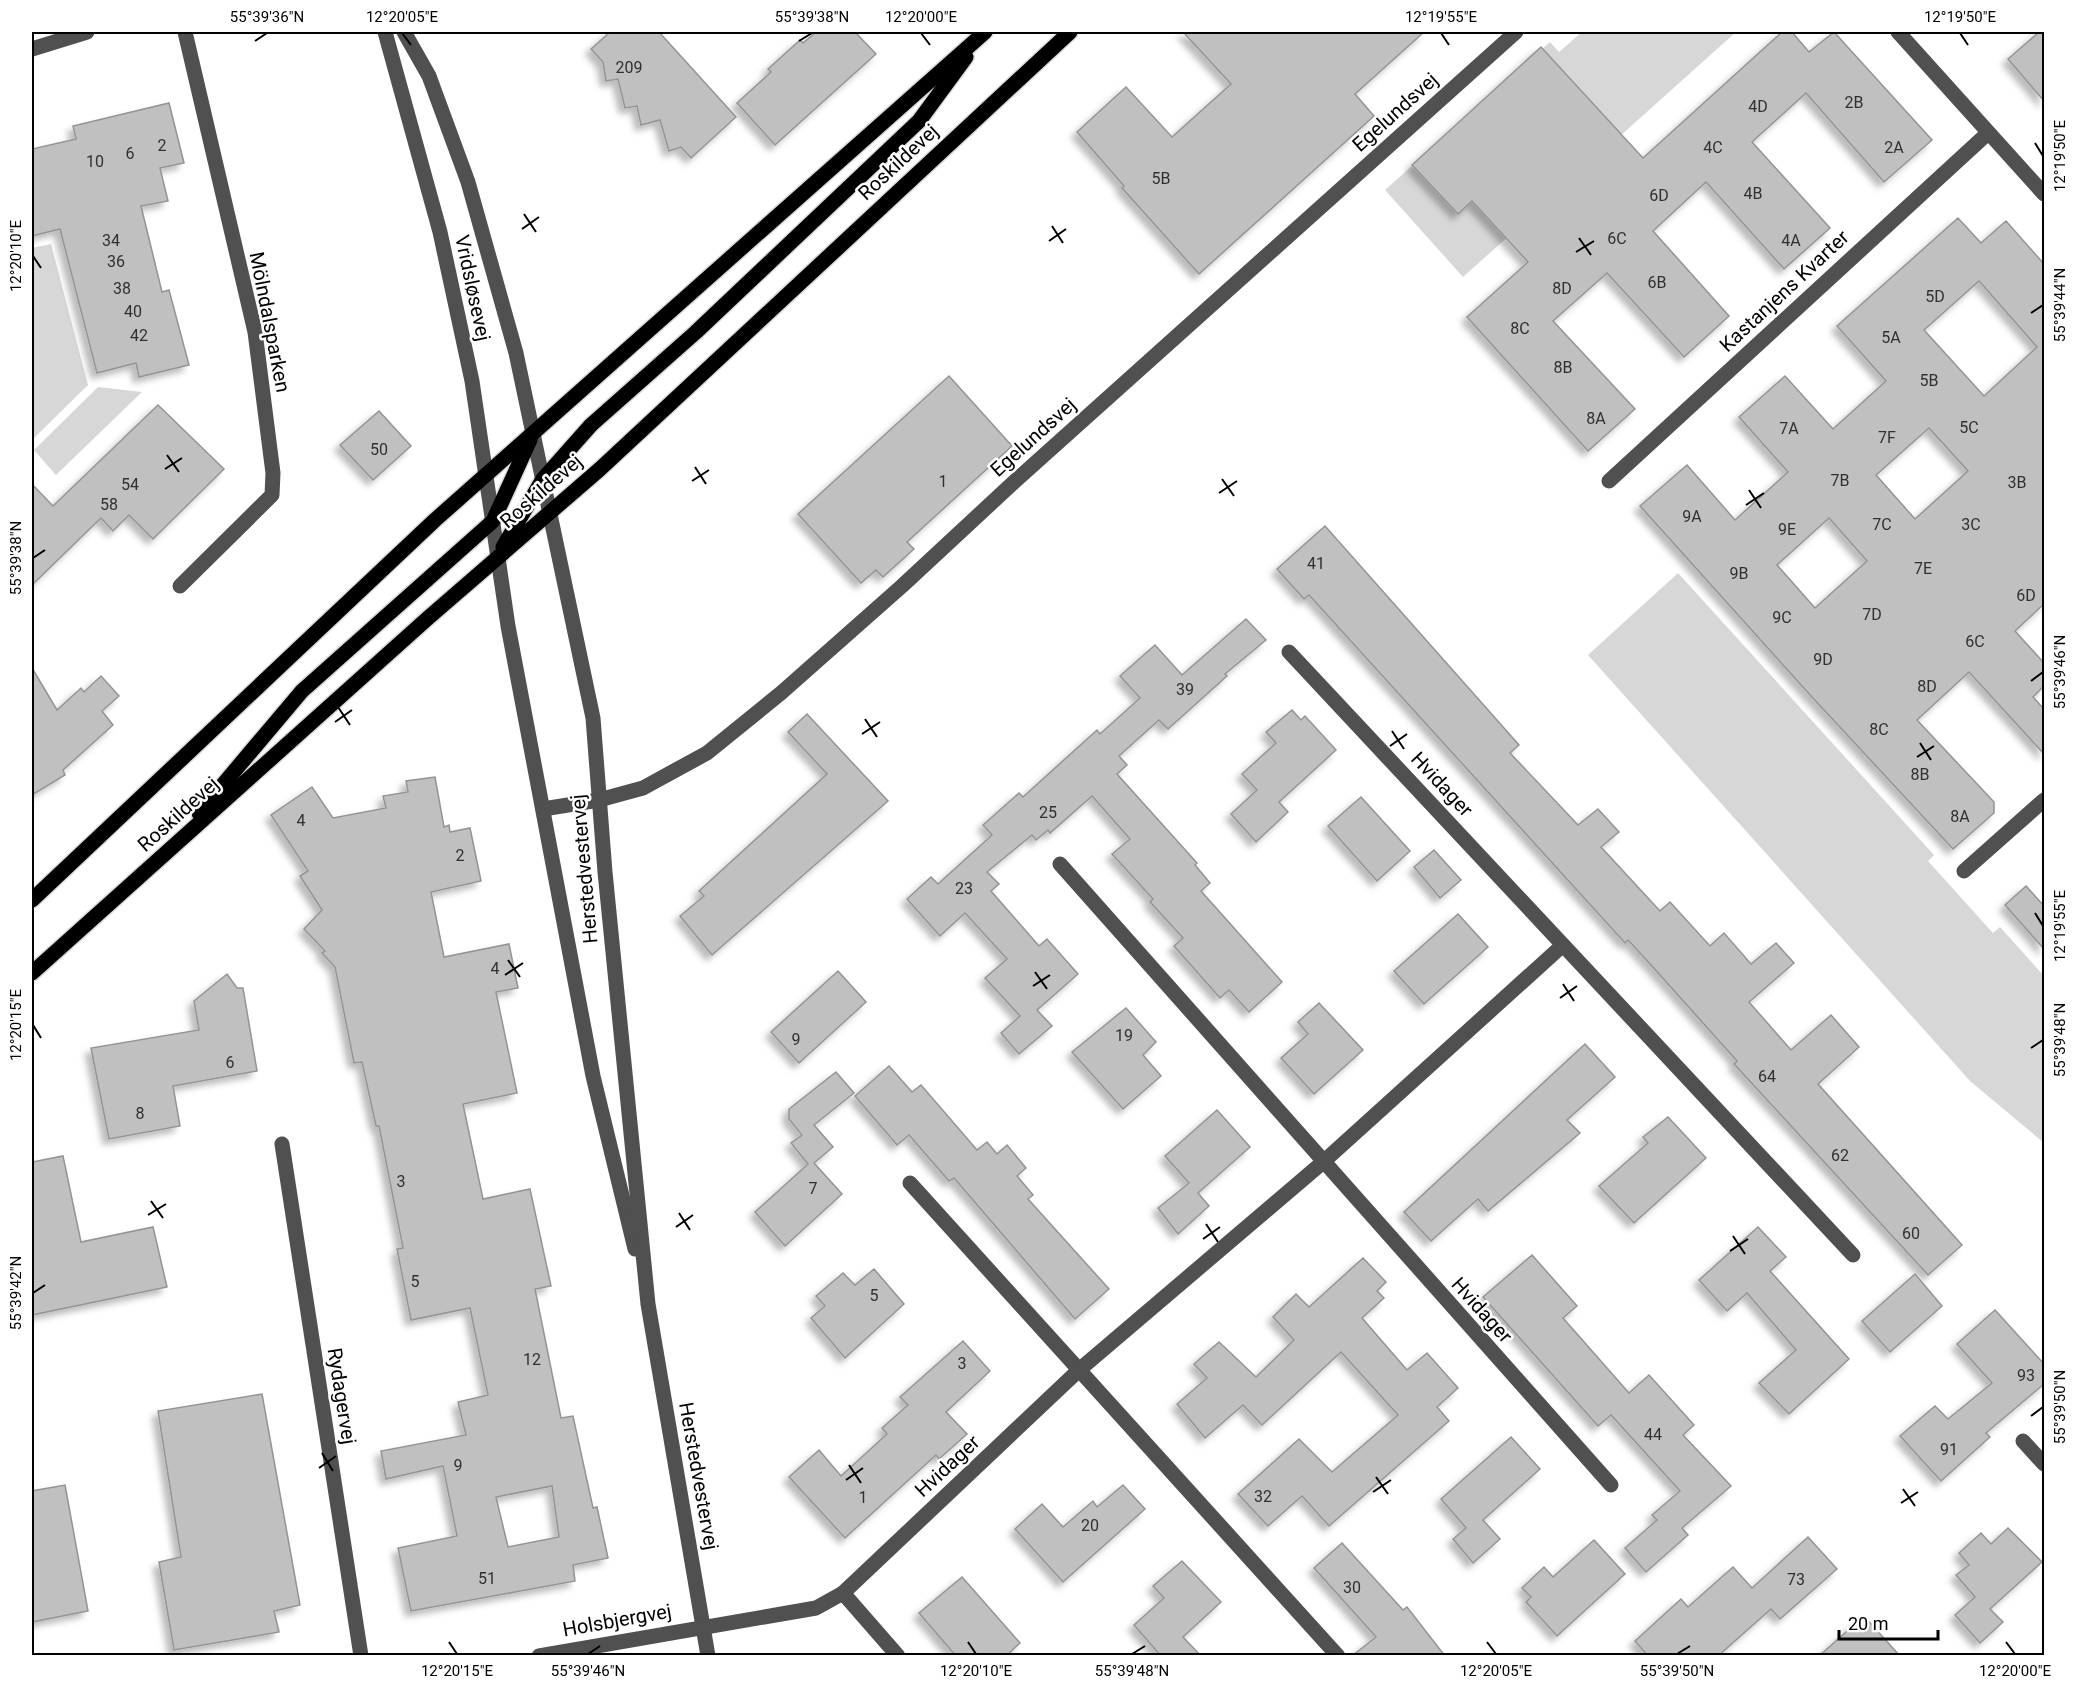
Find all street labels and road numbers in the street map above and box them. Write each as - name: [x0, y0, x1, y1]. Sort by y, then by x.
- street label: Egelundsvej: [1347, 67, 1443, 157]
- street label: Roskildevej: [853, 119, 943, 205]
- street label: Kastanjens Kvarter: [1714, 225, 1854, 357]
- street label: Vridsløsevej: [450, 233, 496, 343]
- street label: Mölndalsparken: [245, 250, 295, 394]
- street label: Egelundsvej: [985, 392, 1081, 482]
- street label: Roskildevej: [495, 449, 587, 533]
- street label: Hvidager: [1406, 747, 1478, 821]
- street label: Roskildevej: [133, 771, 223, 857]
- street label: Herstedvestervej: [566, 793, 602, 945]
- street label: Hvidager: [1446, 1272, 1518, 1348]
- street label: Rydagervej: [323, 1346, 361, 1446]
- street label: Herstedvestervej: [674, 1400, 724, 1552]
- street label: Hvidager: [910, 1430, 984, 1502]
- street label: Holsbjergvej: [561, 1599, 673, 1641]

